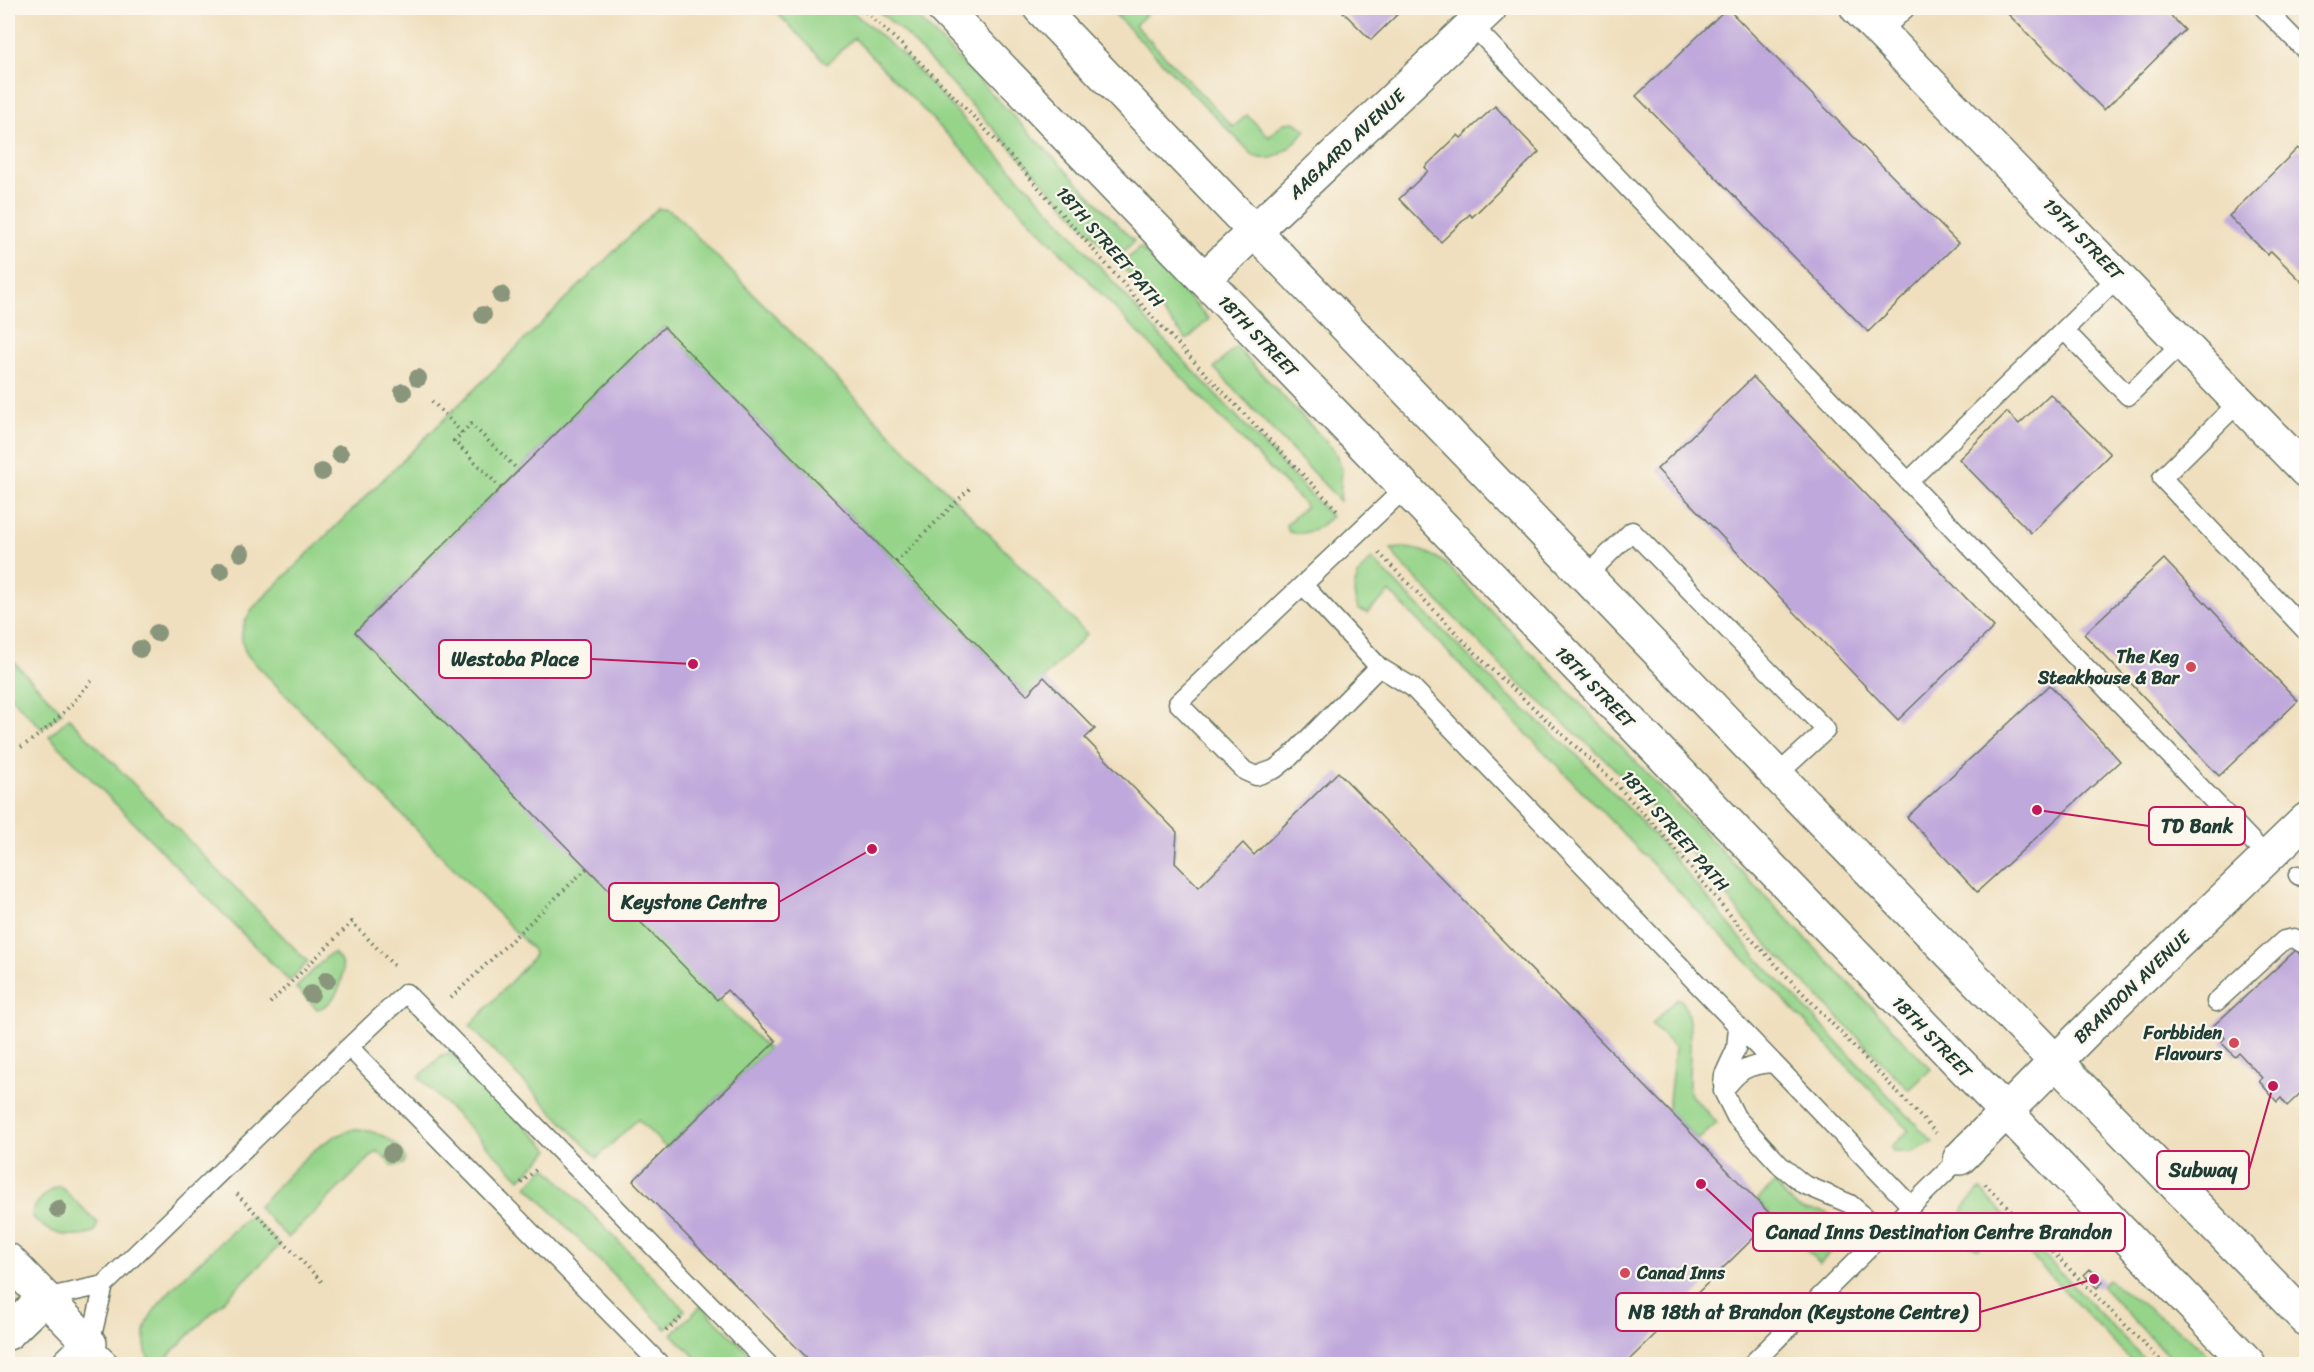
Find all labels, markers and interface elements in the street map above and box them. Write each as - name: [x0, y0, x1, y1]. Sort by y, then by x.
- street label: AAGAARD AVENUE: [1280, 80, 1414, 208]
- street label: 18TH STREET PATH: [1048, 179, 1173, 316]
- street label: 19TH STREET: [2035, 190, 2132, 289]
- street label: 18TH STREET: [1210, 287, 1307, 386]
- street label: 18TH STREET: [1547, 638, 1644, 737]
- callout: Westoba Place: [439, 640, 591, 678]
- place label: The Keg Steakhouse & Bar: [2037, 641, 2181, 694]
- text: Westoba Place: [451, 642, 580, 677]
- marker: The Keg Steakhouse & Bar: [2184, 660, 2198, 674]
- street label: 18TH STREET PATH: [1613, 763, 1738, 900]
- callout: TD Bank: [2149, 807, 2245, 845]
- text: TD Bank: [2161, 809, 2234, 844]
- callout: Keystone Centre: [609, 883, 779, 921]
- text: Keystone Centre: [620, 885, 768, 920]
- street label: BRANDON AVENUE: [2066, 922, 2199, 1052]
- street label: 18TH STREET: [1884, 988, 1981, 1087]
- place label: Forbbiden Flavours: [2143, 1017, 2223, 1070]
- marker: Forbbiden Flavours: [2227, 1036, 2241, 1050]
- callout: Subway: [2157, 1151, 2249, 1189]
- text: Subway: [2168, 1153, 2238, 1188]
- callout: Canad Inns Destination Centre Brandon: [1753, 1213, 2125, 1251]
- text: Canad Inns Destination Centre Brandon: [1765, 1215, 2112, 1250]
- place label: Canad Inns: [1636, 1257, 1726, 1289]
- marker: Canad Inns: [1618, 1266, 1632, 1280]
- callout: NB 18th at Brandon (Keystone Centre): [1616, 1293, 1980, 1331]
- text: NB 18th at Brandon (Keystone Centre): [1628, 1295, 1969, 1330]

